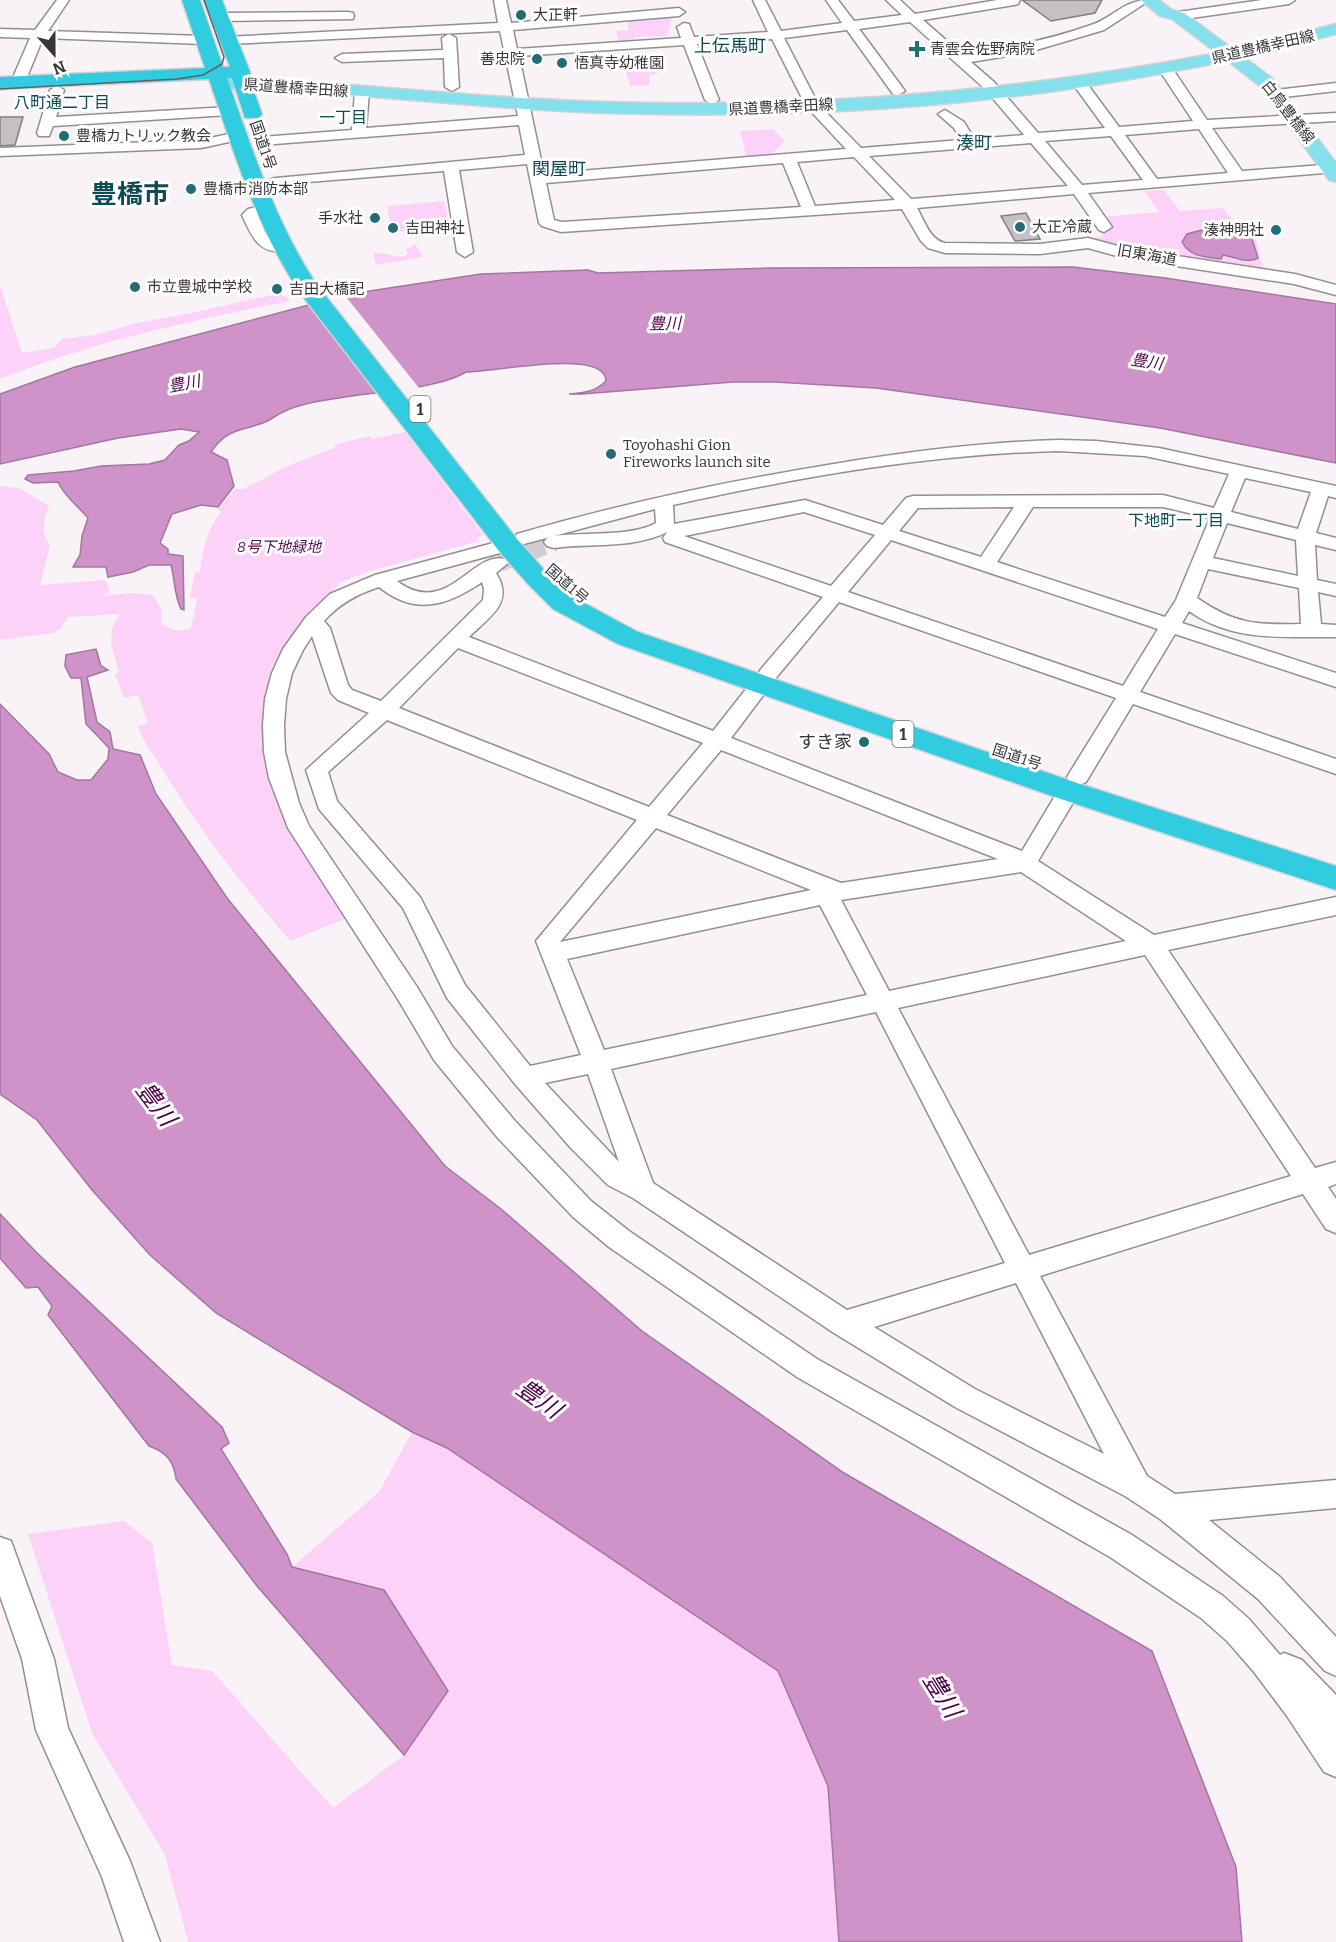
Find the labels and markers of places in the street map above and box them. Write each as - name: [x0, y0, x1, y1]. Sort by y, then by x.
- place label: 大正軒: [533, 6, 578, 24]
- marker: 大正軒: [514, 8, 528, 22]
- marker: 青雲会佐野病院: [908, 40, 926, 58]
- place label: 青雲会佐野病院: [930, 40, 1035, 58]
- place label: 善忠院: [480, 50, 525, 68]
- marker: 善忠院: [530, 52, 544, 66]
- place label: 悟真寺幼稚園: [574, 54, 664, 72]
- marker: 悟真寺幼稚園: [555, 56, 569, 70]
- place label: 豊橋カトリック教会: [76, 127, 211, 145]
- marker: 豊橋カトリック教会: [57, 129, 71, 143]
- place label: 豊橋市消防本部: [203, 180, 308, 198]
- marker: 豊橋市消防本部: [184, 182, 198, 196]
- place label: 手水社: [318, 209, 363, 227]
- marker: 手水社: [368, 211, 382, 225]
- place label: 大正冷蔵: [1032, 218, 1092, 236]
- place label: 吉田神社: [405, 219, 465, 237]
- marker: 大正冷蔵: [1013, 220, 1027, 234]
- marker: 吉田神社: [386, 221, 400, 235]
- place label: 湊神明社: [1204, 221, 1264, 239]
- marker: 湊神明社: [1269, 223, 1283, 237]
- place label: 市立豊城中学校: [147, 278, 252, 296]
- marker: 市立豊城中学校: [128, 280, 142, 294]
- place label: 吉田大橋記: [289, 280, 364, 298]
- marker: 吉田大橋記: [270, 282, 284, 296]
- place label: Toyohashi Gion Fireworks launch site: [623, 436, 771, 471]
- marker: Toyohashi Gion Fireworks launch site: [604, 447, 618, 461]
- place label: すき家: [798, 731, 852, 753]
- marker: すき家: [857, 735, 871, 749]

